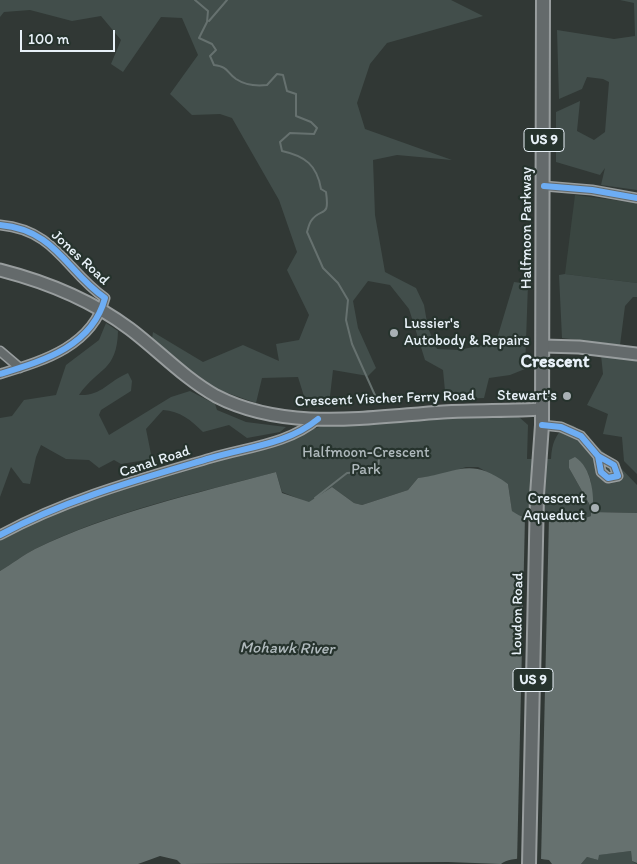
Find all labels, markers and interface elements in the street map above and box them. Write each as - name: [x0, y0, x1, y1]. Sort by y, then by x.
- scale bar: [22, 20, 118, 52]
- text: 100 m: [28, 30, 69, 48]
- road number: US 9: [524, 128, 564, 152]
- street label: Halfmoon Parkway: [518, 167, 536, 289]
- street label: Jones Road: [47, 227, 113, 289]
- place label: Lussier's Autobody & Repairs: [404, 315, 530, 350]
- marker: Lussier's Autobody & Repairs: [388, 327, 400, 339]
- district label: Crescent: [520, 351, 590, 373]
- street label: Crescent Vischer Ferry Road: [295, 387, 475, 411]
- place label: Stewart's: [497, 387, 557, 405]
- marker: Stewart's: [561, 390, 573, 402]
- street label: Canal Road: [117, 442, 193, 482]
- park label: Halfmoon-Crescent Park: [302, 444, 430, 479]
- place label: Crescent Aqueduct: [523, 490, 585, 525]
- marker: Crescent Aqueduct: [589, 502, 601, 514]
- street label: Loudon Road: [508, 572, 528, 656]
- water label: Mohawk River: [239, 639, 335, 659]
- road number: US 9: [513, 668, 553, 692]

